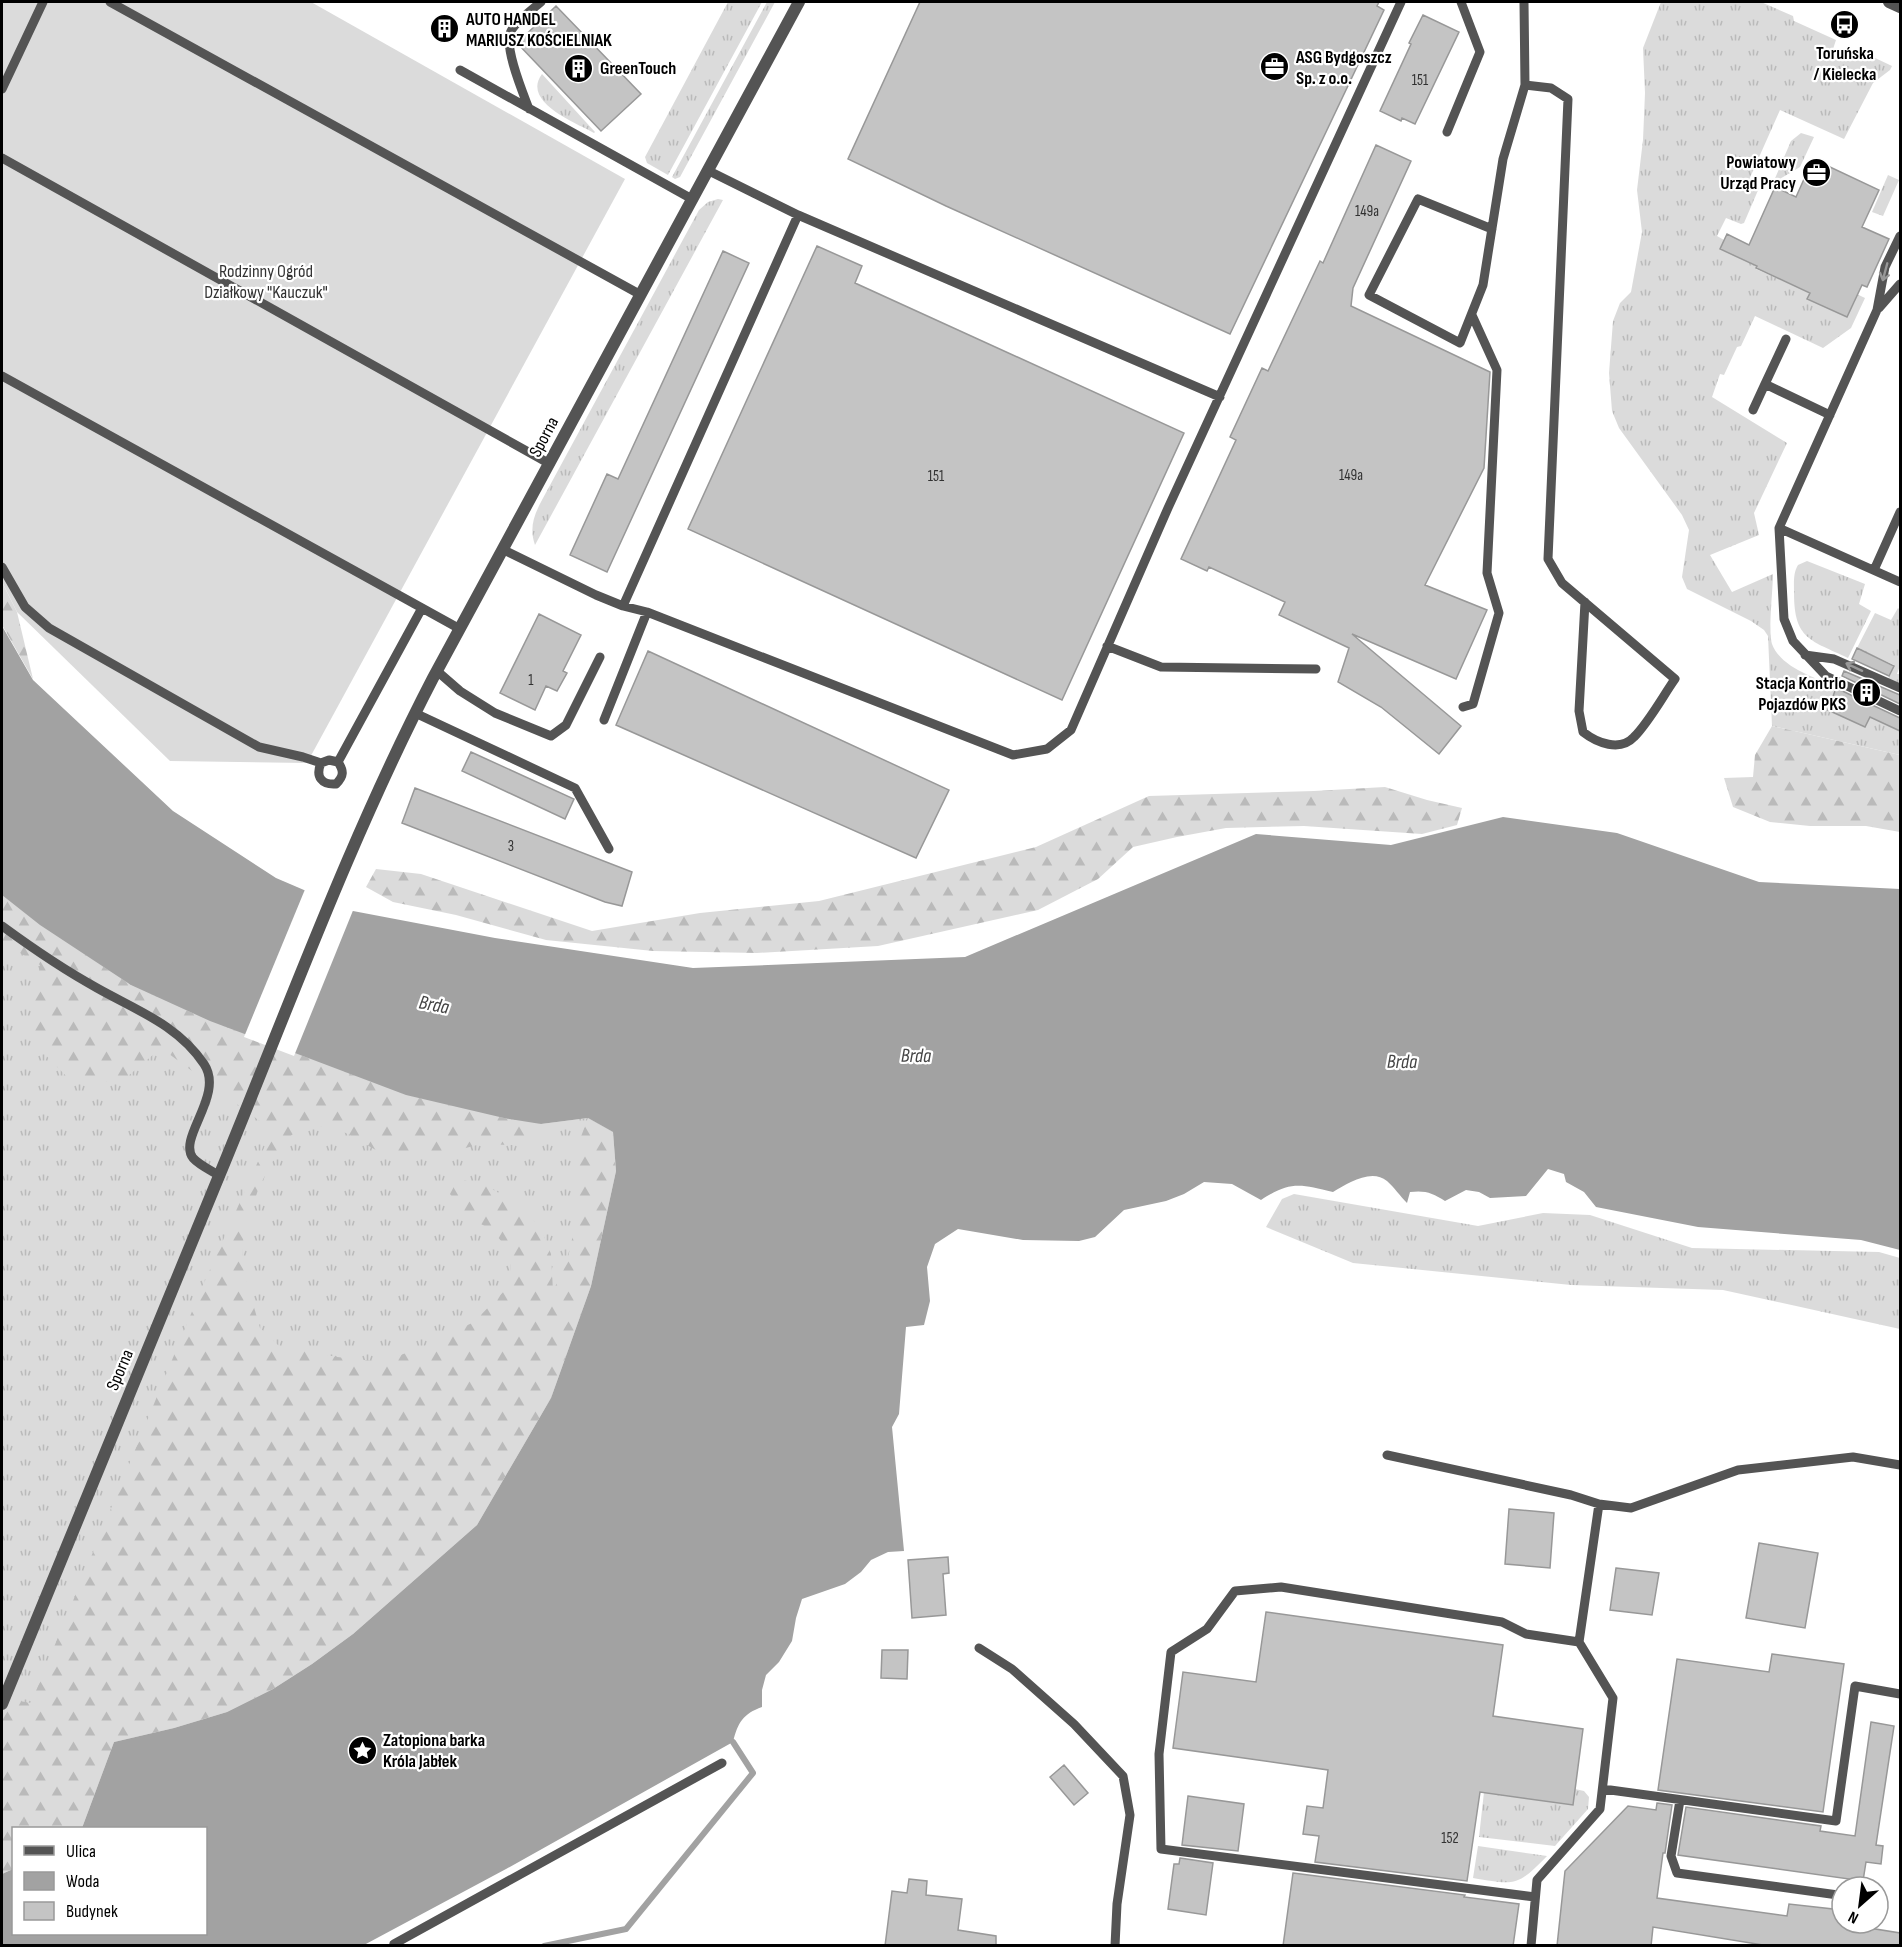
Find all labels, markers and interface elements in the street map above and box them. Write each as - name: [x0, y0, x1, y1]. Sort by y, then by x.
- bus stop icon: Toruńska / Kielecka: [1829, 8, 1861, 40]
- place label: AUTO HANDEL MARIUSZ KOŚCIELNIAK: [465, 9, 612, 51]
- building icon: AUTO HANDEL MARIUSZ KOŚCIELNIAK: [429, 13, 461, 45]
- place label: Toruńska / Kielecka: [1814, 43, 1876, 85]
- place label: ASG Bydgoszcz Sp. z o.o.: [1295, 47, 1392, 89]
- office icon: ASG Bydgoszcz Sp. z o.o.: [1259, 51, 1291, 83]
- building icon: GreenTouch: [563, 52, 595, 84]
- place label: GreenTouch: [600, 58, 676, 79]
- house number: 151: [1412, 71, 1429, 90]
- place label: Powiatowy Urząd Pracy: [1720, 152, 1797, 194]
- office icon: Powiatowy Urząd Pracy: [1801, 156, 1833, 188]
- house number: 149a: [1355, 202, 1379, 221]
- park label: Rodzinny Ogród Działkowy "Kauczuk": [204, 261, 328, 303]
- one-way arrow: [1879, 262, 1891, 281]
- street label: Sporna: [525, 413, 563, 461]
- house number: 149a: [1339, 466, 1363, 485]
- house number: 151: [928, 467, 945, 486]
- one-way arrow: [1846, 661, 1864, 672]
- house number: 1: [528, 671, 534, 690]
- place label: Stacja Kontrlo Pojazdów PKS: [1756, 673, 1846, 715]
- building icon: Stacja Kontrlo Pojazdów PKS: [1851, 677, 1883, 709]
- house number: 3: [508, 837, 514, 856]
- water label: Brda: [417, 990, 451, 1020]
- water label: Brda: [901, 1044, 931, 1068]
- water label: Brda: [1387, 1050, 1417, 1074]
- street label: Sporna: [102, 1346, 138, 1394]
- place label: Zatopiona barka Króla Jabłek: [383, 1730, 485, 1772]
- place icon: Zatopiona barka Króla Jabłek: [346, 1734, 378, 1766]
- legend: [12, 1827, 207, 1935]
- house number: 152: [1441, 1829, 1459, 1848]
- text: Ulica: [66, 1841, 96, 1862]
- text: Woda: [66, 1871, 99, 1892]
- north arrow: [1830, 1875, 1890, 1935]
- text: Budynek: [66, 1901, 118, 1922]
- text: N: [1845, 1907, 1862, 1927]

